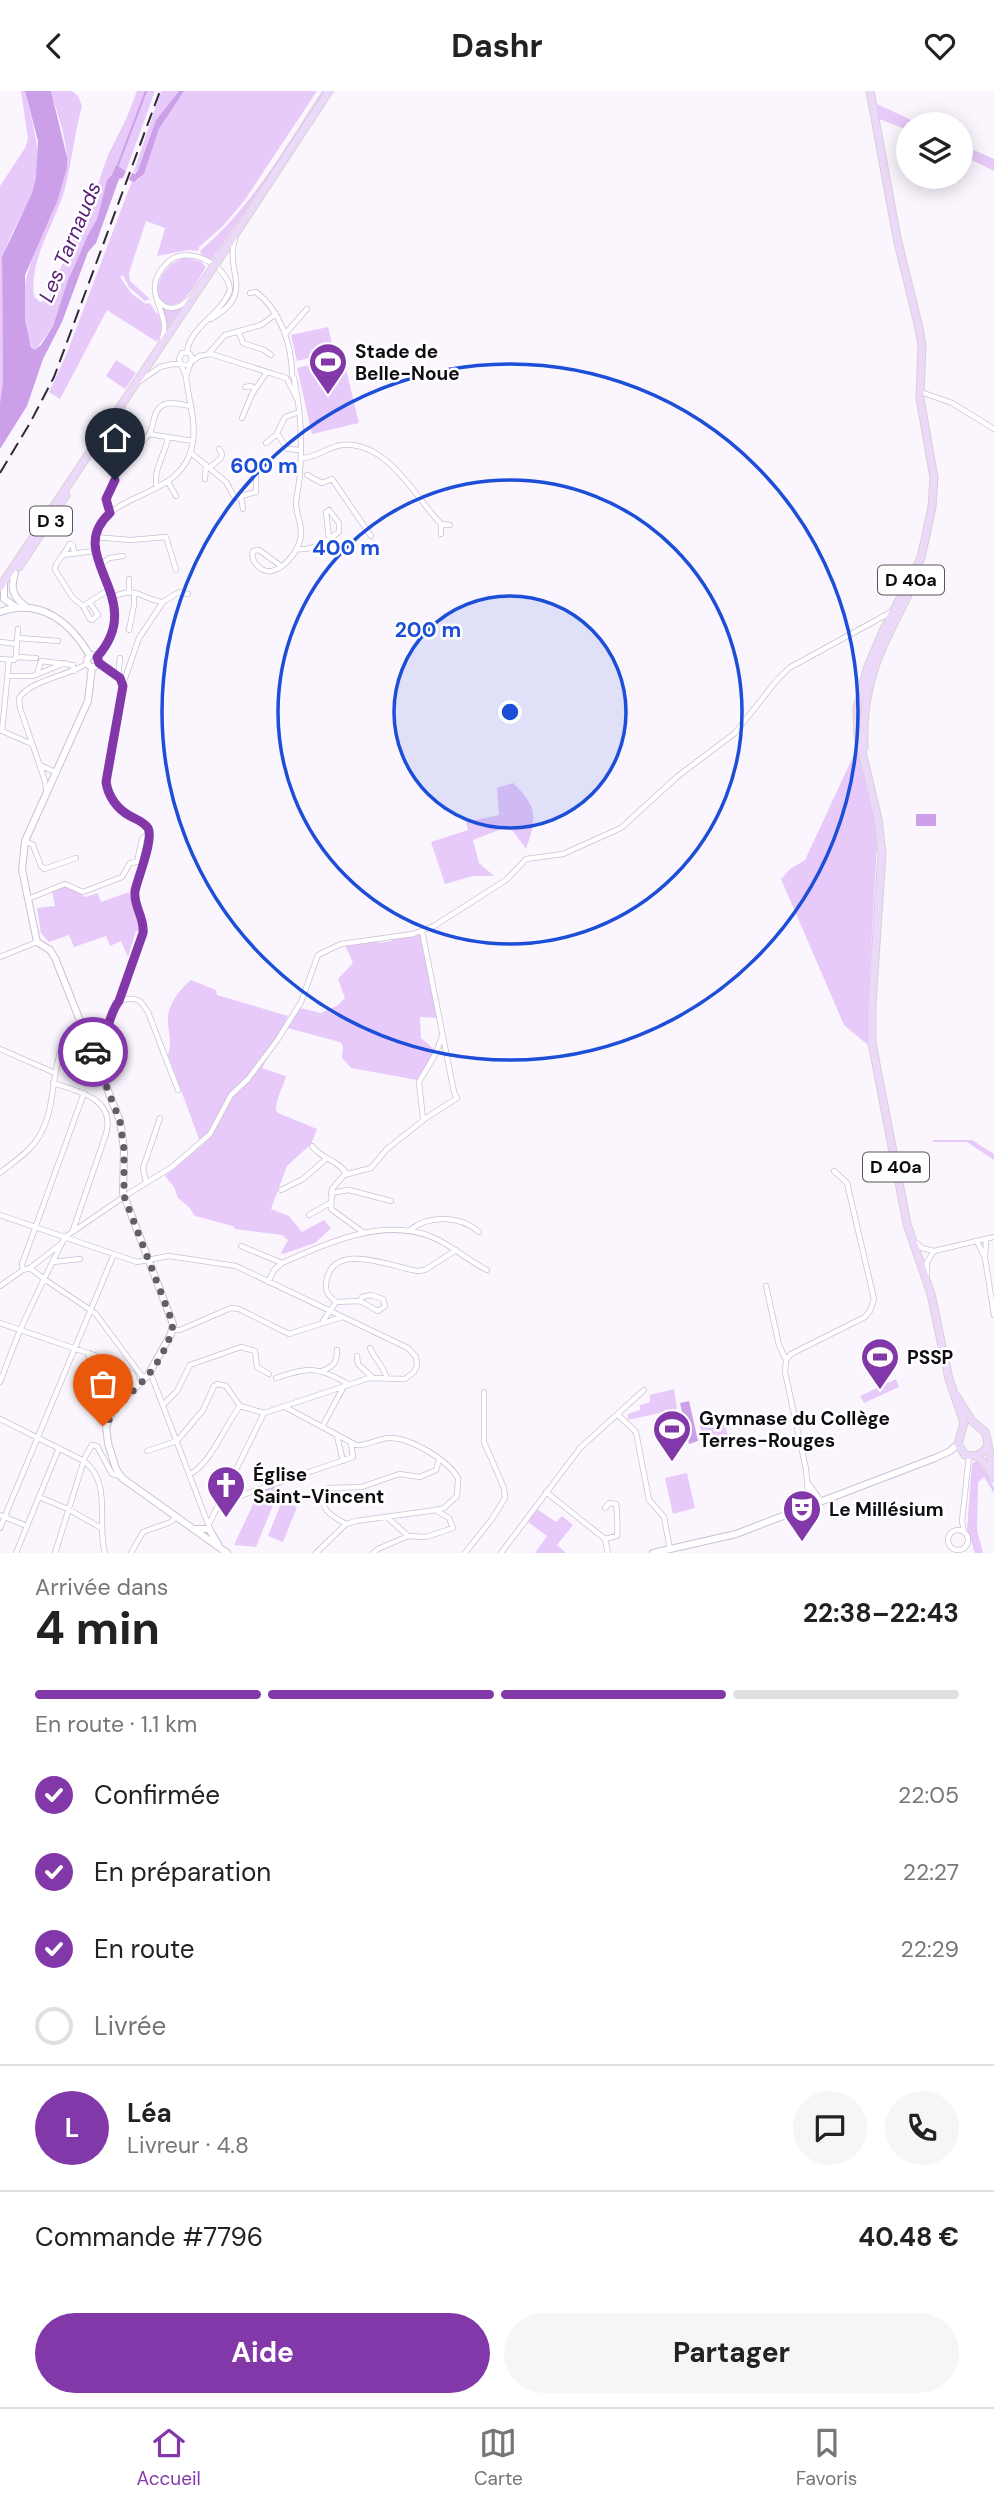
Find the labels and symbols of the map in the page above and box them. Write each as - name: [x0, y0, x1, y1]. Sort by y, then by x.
- water label: Les Tarnauds: [32, 177, 108, 307]
- place label: Stade de Belle-Noue: [355, 339, 460, 386]
- sports icon: Stade de Belle-Noue: [307, 341, 349, 396]
- pin: [85, 408, 145, 480]
- text: 600 m: [230, 452, 298, 480]
- road number: D 3: [30, 507, 72, 535]
- text: 400 m: [312, 534, 380, 562]
- road number: D 40a: [878, 566, 944, 595]
- text: 200 m: [395, 616, 461, 644]
- centre of rings: [498, 700, 522, 724]
- courier: [58, 1017, 128, 1087]
- road number: D 40a: [863, 1153, 929, 1182]
- sports icon: PSSP: [859, 1336, 901, 1391]
- place label: PSSP: [907, 1345, 954, 1370]
- pin: [73, 1354, 133, 1426]
- place label: Gymnase du Collège Terres-Rouges: [699, 1406, 890, 1453]
- sports icon: Gymnase du Collège Terres-Rouges: [651, 1408, 693, 1463]
- place label: Église Saint-Vincent: [253, 1462, 384, 1509]
- church icon: Église Saint-Vincent: [205, 1464, 247, 1519]
- theatre icon: Le Millésium: [781, 1488, 823, 1543]
- place label: Le Millésium: [829, 1497, 944, 1522]

